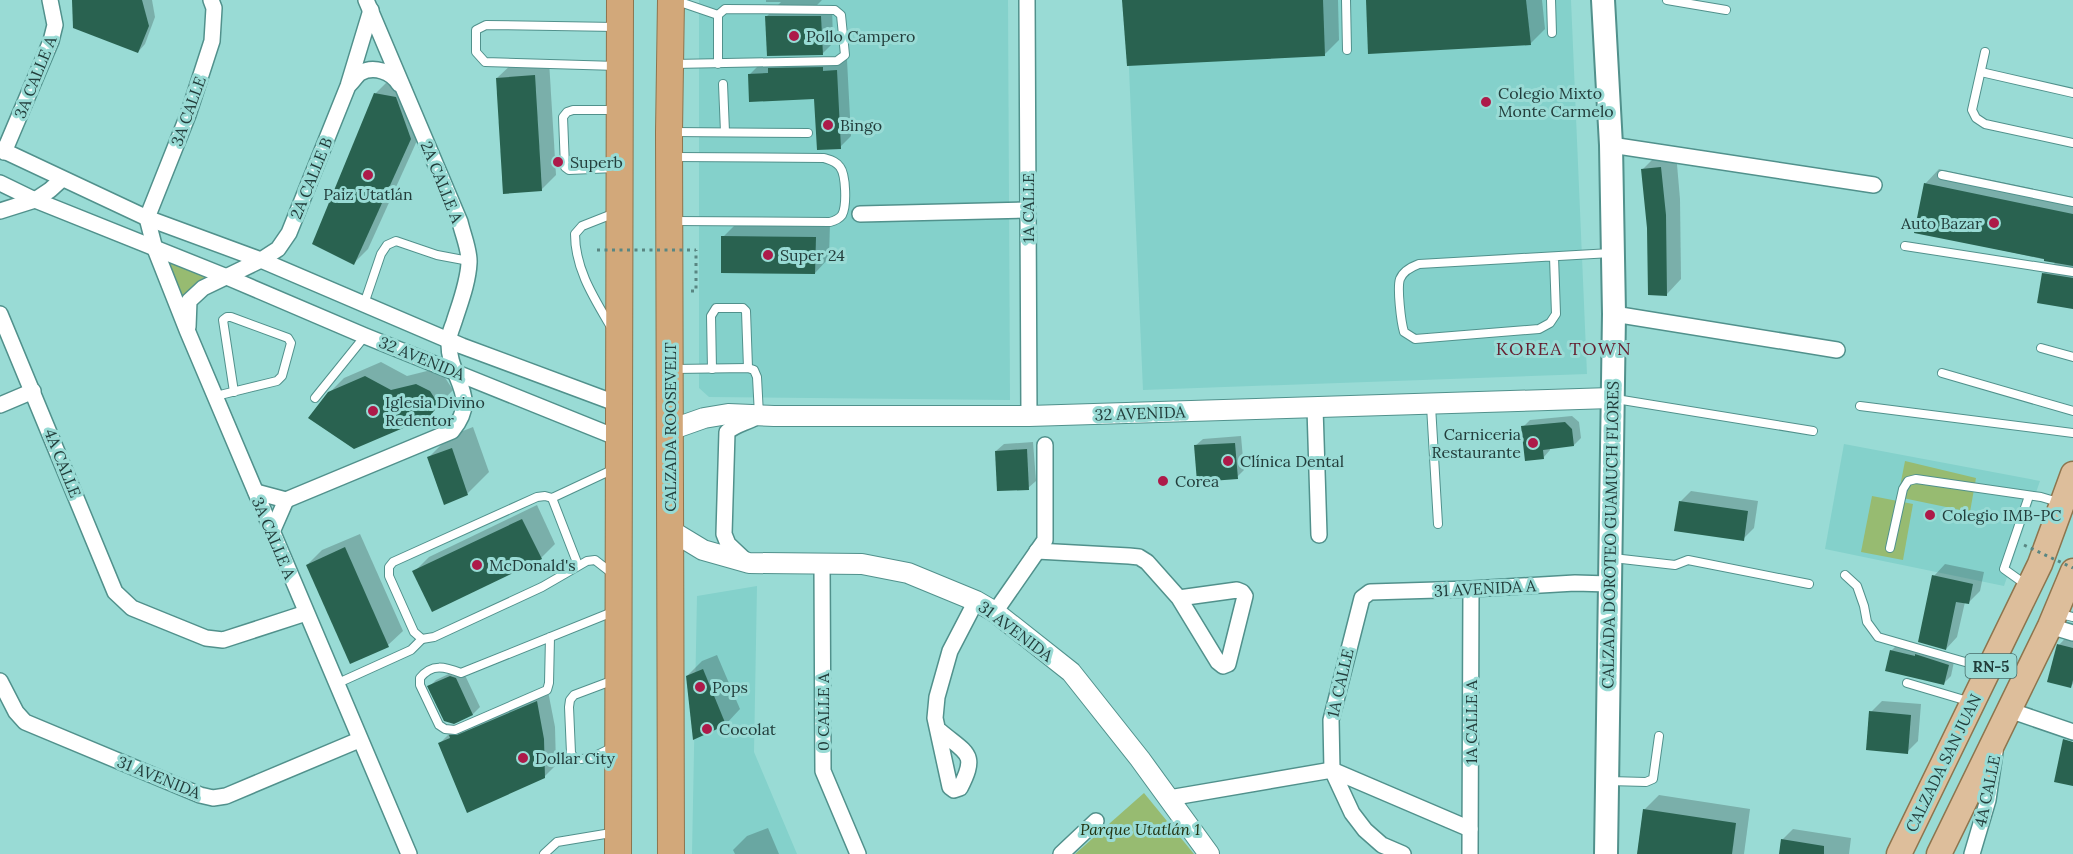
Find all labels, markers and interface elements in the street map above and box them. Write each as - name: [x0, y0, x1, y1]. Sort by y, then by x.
- place label: Pollo Campero: [806, 26, 915, 46]
- marker: Pollo Campero: [787, 29, 801, 43]
- street label: 3A CALLE A: [9, 32, 61, 121]
- street label: 3A CALLE: [166, 73, 210, 149]
- place label: Colegio Mixto Monte Carmelo: [1498, 83, 1614, 121]
- marker: Colegio Mixto Monte Carmelo: [1479, 95, 1493, 109]
- place label: Bingo: [840, 115, 882, 135]
- marker: Bingo: [821, 118, 835, 132]
- street label: 2A CALLE B: [286, 134, 336, 222]
- street label: 2A CALLE A: [417, 138, 468, 227]
- place label: Superb: [570, 152, 623, 172]
- marker: Superb: [551, 155, 565, 169]
- marker: Paiz Utatlán: [361, 168, 375, 182]
- street label: 1A CALLE: [1018, 173, 1038, 243]
- place label: Paiz Utatlán: [323, 184, 413, 204]
- place label: Auto Bazar: [1900, 213, 1982, 233]
- marker: Auto Bazar: [1987, 216, 2001, 230]
- place label: Super 24: [780, 245, 845, 265]
- marker: Super 24: [761, 248, 775, 262]
- street label: 32 AVENIDA: [376, 332, 469, 385]
- district label: KOREA TOWN: [1496, 337, 1632, 360]
- street label: CALZADA ROOSEVELT: [660, 342, 680, 512]
- street label: CALZADA DOROTEO GUAMUCH FLORES: [1597, 381, 1623, 689]
- place label: Iglesia Divino Redentor: [385, 392, 485, 430]
- street label: 32 AVENIDA: [1094, 401, 1187, 425]
- marker: Iglesia Divino Redentor: [366, 404, 380, 418]
- place label: Carniceria Restaurante: [1432, 424, 1521, 462]
- street label: 4A CALLE: [40, 426, 86, 500]
- marker: Carniceria Restaurante: [1526, 436, 1540, 450]
- place label: Clínica Dental: [1240, 451, 1344, 471]
- marker: Clínica Dental: [1221, 454, 1235, 468]
- place label: Corea: [1175, 471, 1219, 491]
- marker: Corea: [1156, 474, 1170, 488]
- street label: 3A CALLE A: [248, 494, 301, 583]
- place label: Colegio IMB-PC: [1942, 505, 2061, 525]
- marker: Colegio IMB-PC: [1923, 508, 1937, 522]
- place label: McDonald's: [489, 555, 576, 575]
- marker: McDonald's: [470, 558, 484, 572]
- street label: 31 AVENIDA A: [1433, 575, 1538, 601]
- street label: 31 AVENIDA: [975, 597, 1058, 666]
- street label: 1A CALLE: [1322, 647, 1358, 719]
- road number: RN-5: [1966, 654, 2016, 678]
- street label: 0 CALLE A: [813, 672, 833, 751]
- place label: Pops: [712, 677, 748, 697]
- street label: 1A CALLE A: [1461, 679, 1481, 764]
- marker: Pops: [693, 680, 707, 694]
- street label: CALZADA SAN JUAN: [1901, 691, 1985, 835]
- place label: Cocolat: [719, 719, 777, 739]
- marker: Cocolat: [700, 722, 714, 736]
- place label: Dollar City: [535, 748, 616, 768]
- street label: 31 AVENIDA: [114, 751, 204, 803]
- marker: Dollar City: [516, 751, 530, 765]
- street label: 4A CALLE: [1970, 753, 2004, 828]
- park label: Parque Utatlán 1: [1080, 819, 1200, 839]

